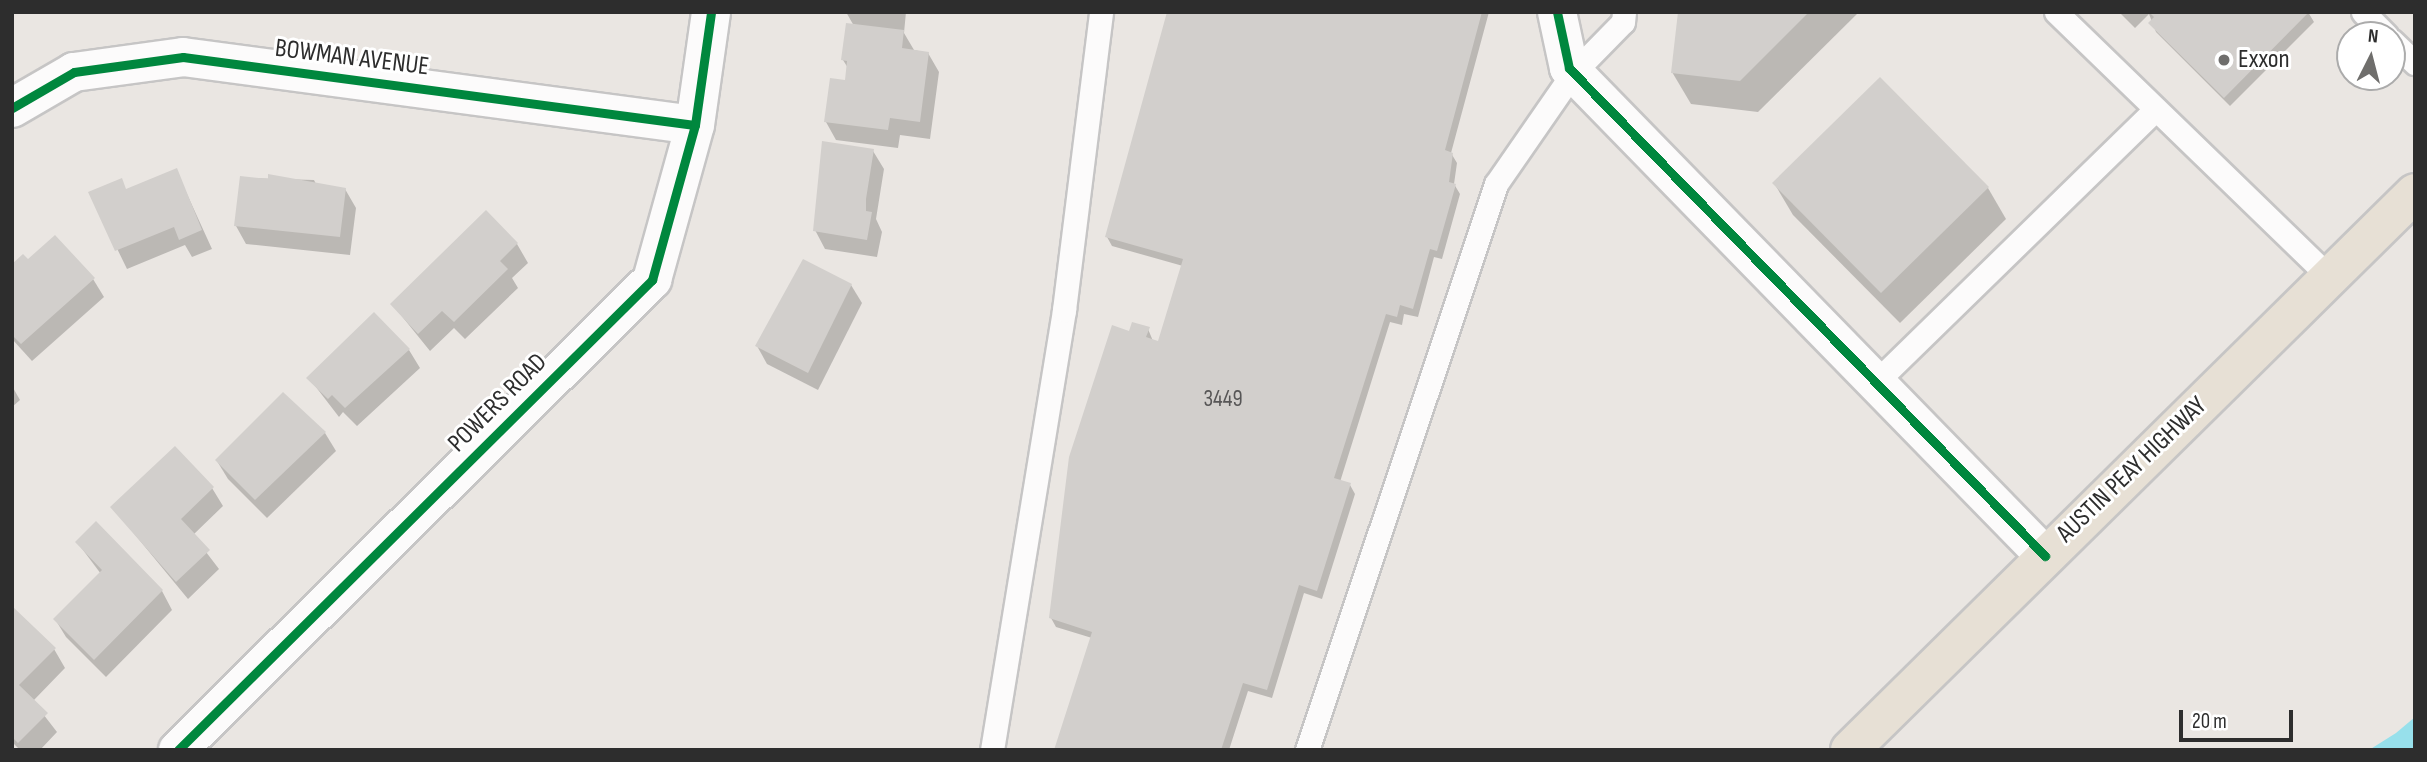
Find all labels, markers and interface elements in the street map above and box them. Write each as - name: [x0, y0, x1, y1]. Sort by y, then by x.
- north arrow: [2336, 21, 2406, 91]
- text: N: [2367, 25, 2379, 49]
- street label: BOWMAN AVENUE: [273, 33, 431, 83]
- place label: Exxon: [2238, 44, 2290, 76]
- marker: Exxon: [2216, 52, 2232, 68]
- street label: POWERS ROAD: [442, 347, 554, 459]
- house number: 3449: [1203, 385, 1243, 413]
- street label: AUSTIN PEAY HIGHWAY: [2051, 391, 2213, 549]
- scale bar: [2182, 696, 2296, 740]
- text: 20 m: [2192, 709, 2227, 734]

